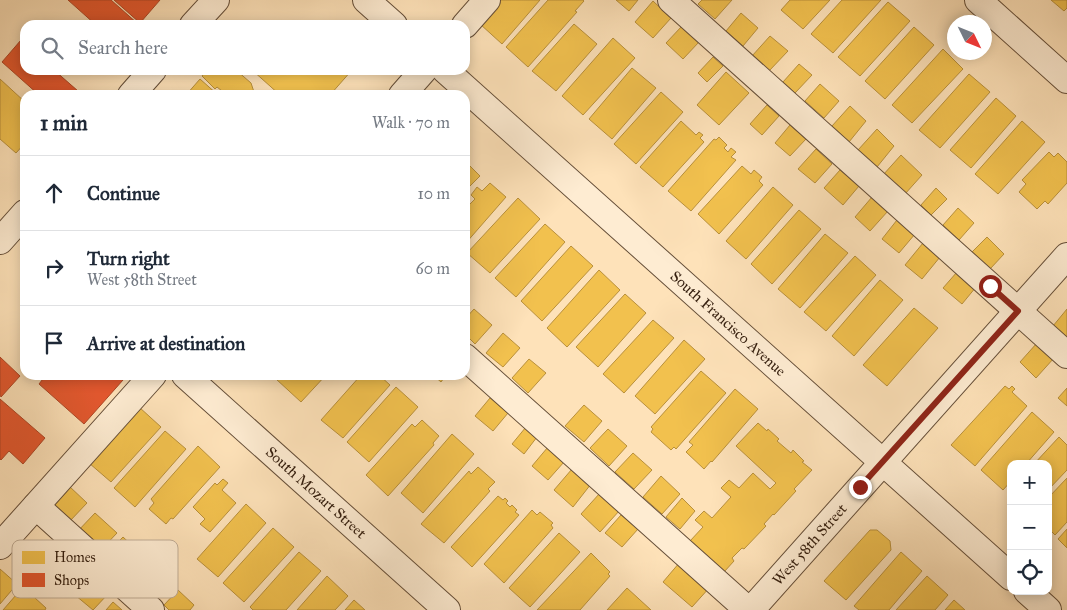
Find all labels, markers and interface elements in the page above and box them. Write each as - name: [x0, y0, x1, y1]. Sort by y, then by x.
- north arrow: [947, 15, 992, 60]
- search box: [20, 20, 470, 75]
- icon: search: [38, 34, 66, 62]
- text: Search here: [78, 36, 168, 59]
- text: 1 min: [40, 110, 88, 136]
- text: Walk · 70 m: [372, 113, 450, 132]
- icon: ahead: [40, 179, 68, 207]
- text: Continue: [87, 182, 160, 205]
- text: 10 m: [418, 184, 450, 203]
- text: Turn right: [87, 247, 170, 270]
- icon: right: [40, 254, 68, 282]
- text: 60 m: [416, 259, 450, 278]
- street label: South Francisco Avenue: [667, 267, 790, 380]
- text: West 58th Street: [87, 270, 197, 289]
- route start: [979, 275, 1002, 298]
- icon: arrive: [40, 329, 68, 357]
- text: Arrive at destination: [87, 332, 245, 355]
- street label: South Mozart Street: [262, 443, 371, 543]
- map controls: [1007, 460, 1052, 595]
- button: +: [1007, 460, 1052, 505]
- route end: [849, 476, 872, 499]
- street label: West 58th Street: [769, 499, 851, 589]
- button: −: [1007, 505, 1052, 550]
- legend: [12, 540, 178, 598]
- text: Homes: [54, 549, 96, 566]
- button: locate: [1007, 550, 1052, 595]
- text: Shops: [54, 572, 89, 589]

